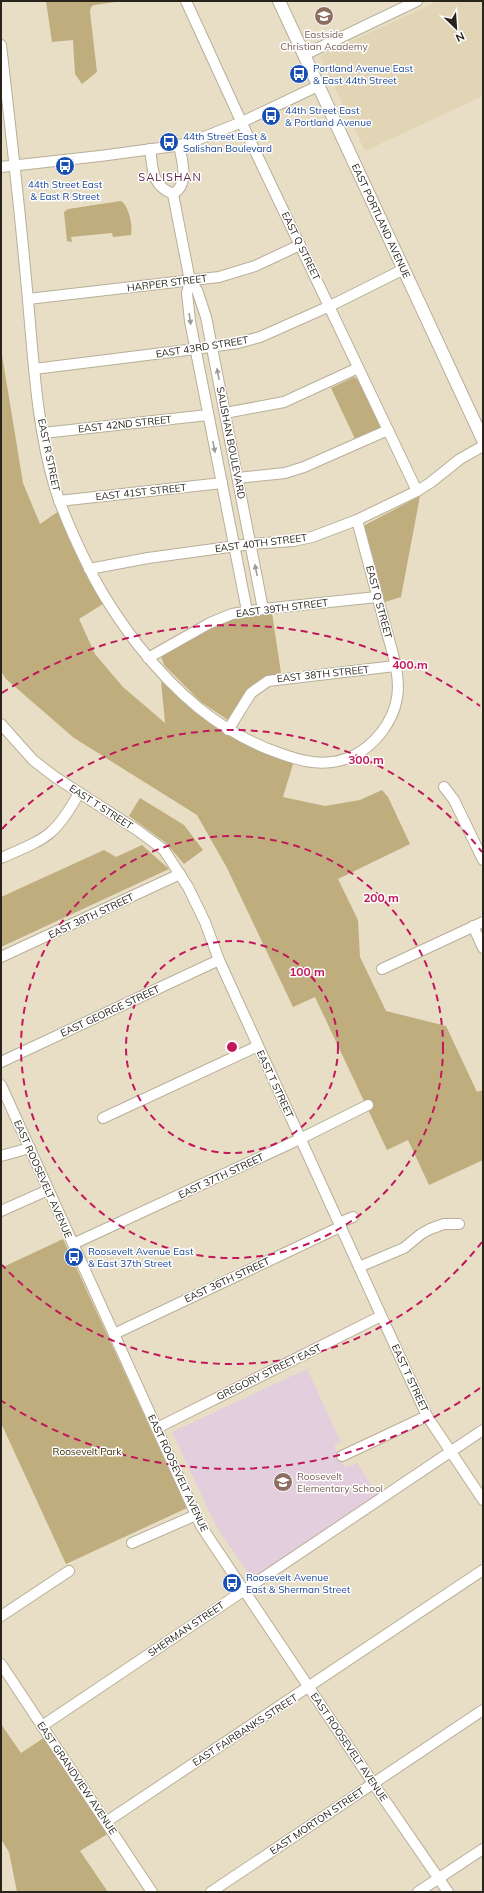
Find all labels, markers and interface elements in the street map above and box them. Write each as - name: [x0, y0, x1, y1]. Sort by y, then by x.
- school or university icon: Eastside Christian Academy: [313, 5, 335, 27]
- north arrow: [436, 8, 476, 48]
- place label: Eastside Christian Academy: [280, 28, 369, 53]
- text: N: [454, 29, 467, 45]
- place label: Portland Avenue East & East 44th Street: [313, 62, 413, 87]
- bus stop icon: Portland Avenue East & East 44th Street: [288, 63, 310, 85]
- place label: 44th Street East & Portland Avenue: [285, 104, 371, 129]
- bus stop icon: 44th Street East & Portland Avenue: [260, 105, 282, 127]
- place label: 44th Street East & Salishan Boulevard: [183, 130, 272, 155]
- bus stop icon: 44th Street East & Salishan Boulevard: [158, 131, 180, 153]
- bus stop icon: 44th Street East & East R Street: [54, 155, 76, 177]
- street label: EAST PORTLAND AVENUE: [349, 162, 413, 281]
- district label: SALISHAN: [138, 170, 202, 184]
- place label: 44th Street East & East R Street: [28, 178, 103, 203]
- street label: EAST Q STREET: [279, 210, 323, 282]
- street label: HARPER STREET: [126, 272, 208, 294]
- one-way arrow: [187, 313, 193, 325]
- street label: EAST 43RD STREET: [155, 333, 249, 361]
- one-way arrow: [214, 368, 220, 380]
- street label: SALISHAN BOULEVARD: [214, 386, 248, 500]
- street label: EAST 42ND STREET: [78, 413, 172, 435]
- street label: EAST R STREET: [35, 417, 63, 493]
- one-way arrow: [212, 441, 218, 453]
- street label: EAST 41ST STREET: [95, 481, 187, 503]
- street label: EAST 40TH STREET: [214, 531, 308, 555]
- one-way arrow: [252, 564, 258, 576]
- street label: EAST Q STREET: [363, 564, 395, 640]
- street label: EAST 39TH STREET: [235, 596, 329, 620]
- text: 400 m: [392, 657, 428, 672]
- street label: EAST 38TH STREET: [276, 663, 370, 685]
- text: 300 m: [348, 752, 384, 767]
- street label: EAST T STREET: [67, 782, 135, 832]
- text: 200 m: [363, 890, 399, 905]
- street label: EAST 38TH STREET: [46, 891, 136, 941]
- text: 100 m: [289, 964, 325, 979]
- street label: EAST GEORGE STREET: [58, 982, 162, 1040]
- centre of rings: [225, 1040, 239, 1054]
- street label: EAST T STREET: [254, 1048, 296, 1120]
- street label: EAST ROOSEVELT AVENUE: [11, 1118, 75, 1240]
- street label: EAST 37TH STREET: [176, 1151, 266, 1201]
- place label: Roosevelt Avenue East & East 37th Street: [88, 1245, 194, 1270]
- bus stop icon: Roosevelt Avenue East & East 37th Street: [63, 1246, 85, 1268]
- street label: EAST 36TH STREET: [182, 1255, 272, 1305]
- street label: GREGORY STREET EAST: [214, 1341, 324, 1403]
- street label: EAST T STREET: [389, 1342, 431, 1414]
- street label: EAST ROOSEVELT AVENUE: [145, 1412, 211, 1534]
- park label: Roosevelt Park: [53, 1445, 122, 1458]
- place label: Roosevelt Elementary School: [297, 1470, 383, 1495]
- school or university icon: Roosevelt Elementary School: [272, 1471, 294, 1493]
- place label: Roosevelt Avenue East & Sherman Street: [246, 1571, 351, 1596]
- bus stop icon: Roosevelt Avenue East & Sherman Street: [221, 1572, 243, 1594]
- street label: SHERMAN STREET: [145, 1599, 227, 1659]
- street label: EAST ROOSEVELT AVENUE: [308, 1690, 390, 1804]
- street label: EAST FAIRBANKS STREET: [190, 1691, 300, 1769]
- street label: EAST GRANDVIEW AVENUE: [34, 1719, 120, 1837]
- street label: EAST MORTON STREET: [267, 1785, 367, 1857]

